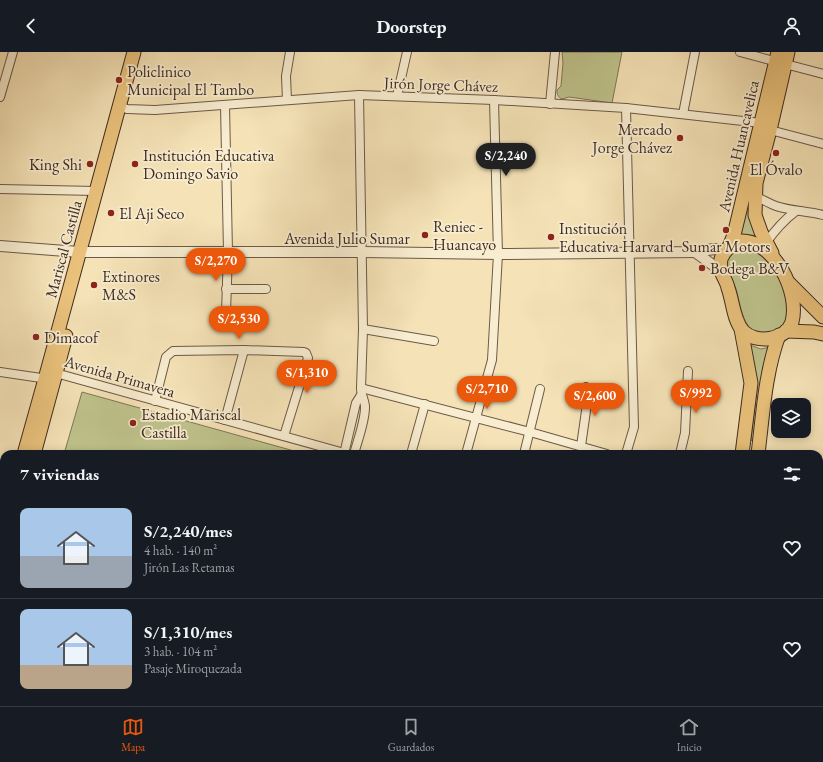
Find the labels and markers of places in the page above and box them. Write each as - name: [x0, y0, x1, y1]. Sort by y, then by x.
- place label: Policlinico Municipal El Tambo: [127, 61, 254, 100]
- marker: Policlinico Municipal El Tambo: [114, 75, 124, 85]
- place label: Mercado Jorge Chávez: [590, 119, 672, 158]
- marker: Mercado Jorge Chávez: [675, 133, 685, 143]
- pin: S/2,240: [469, 143, 543, 177]
- place label: Institución Educativa Domingo Savio: [143, 145, 275, 184]
- marker: El Óvalo: [771, 148, 781, 158]
- place label: King Shi: [29, 154, 82, 175]
- marker: King Shi: [85, 159, 95, 169]
- marker: Institución Educativa Domingo Savio: [130, 159, 140, 169]
- place label: El Óvalo: [749, 159, 803, 180]
- place label: El Aji Seco: [119, 203, 185, 224]
- marker: El Aji Seco: [106, 208, 116, 218]
- place label: Reniec - Huancayo: [433, 216, 496, 255]
- place label: Institución Educativa Harvard: [559, 218, 674, 257]
- marker: Sumar Motors: [721, 225, 731, 235]
- marker: Reniec - Huancayo: [420, 230, 430, 240]
- marker: Institución Educativa Harvard: [546, 232, 556, 242]
- place label: Sumar Motors: [682, 236, 770, 257]
- pin: S/2,270: [179, 248, 253, 282]
- place label: Bodega B&V: [710, 258, 789, 279]
- marker: Bodega B&V: [697, 263, 707, 273]
- place label: Extinores M&S: [102, 266, 160, 305]
- marker: Extinores M&S: [89, 280, 99, 290]
- pin: S/2,530: [202, 306, 276, 340]
- place label: Dimacof: [44, 327, 100, 348]
- marker: Dimacof: [31, 332, 41, 342]
- pin: S/1,310: [270, 360, 344, 394]
- pin: S/2,710: [450, 376, 524, 410]
- pin: S/992: [668, 380, 724, 414]
- pin: S/2,600: [558, 383, 632, 417]
- place label: Estadio Mariscal Castilla: [141, 404, 241, 443]
- marker: Estadio Mariscal Castilla: [128, 418, 138, 428]

